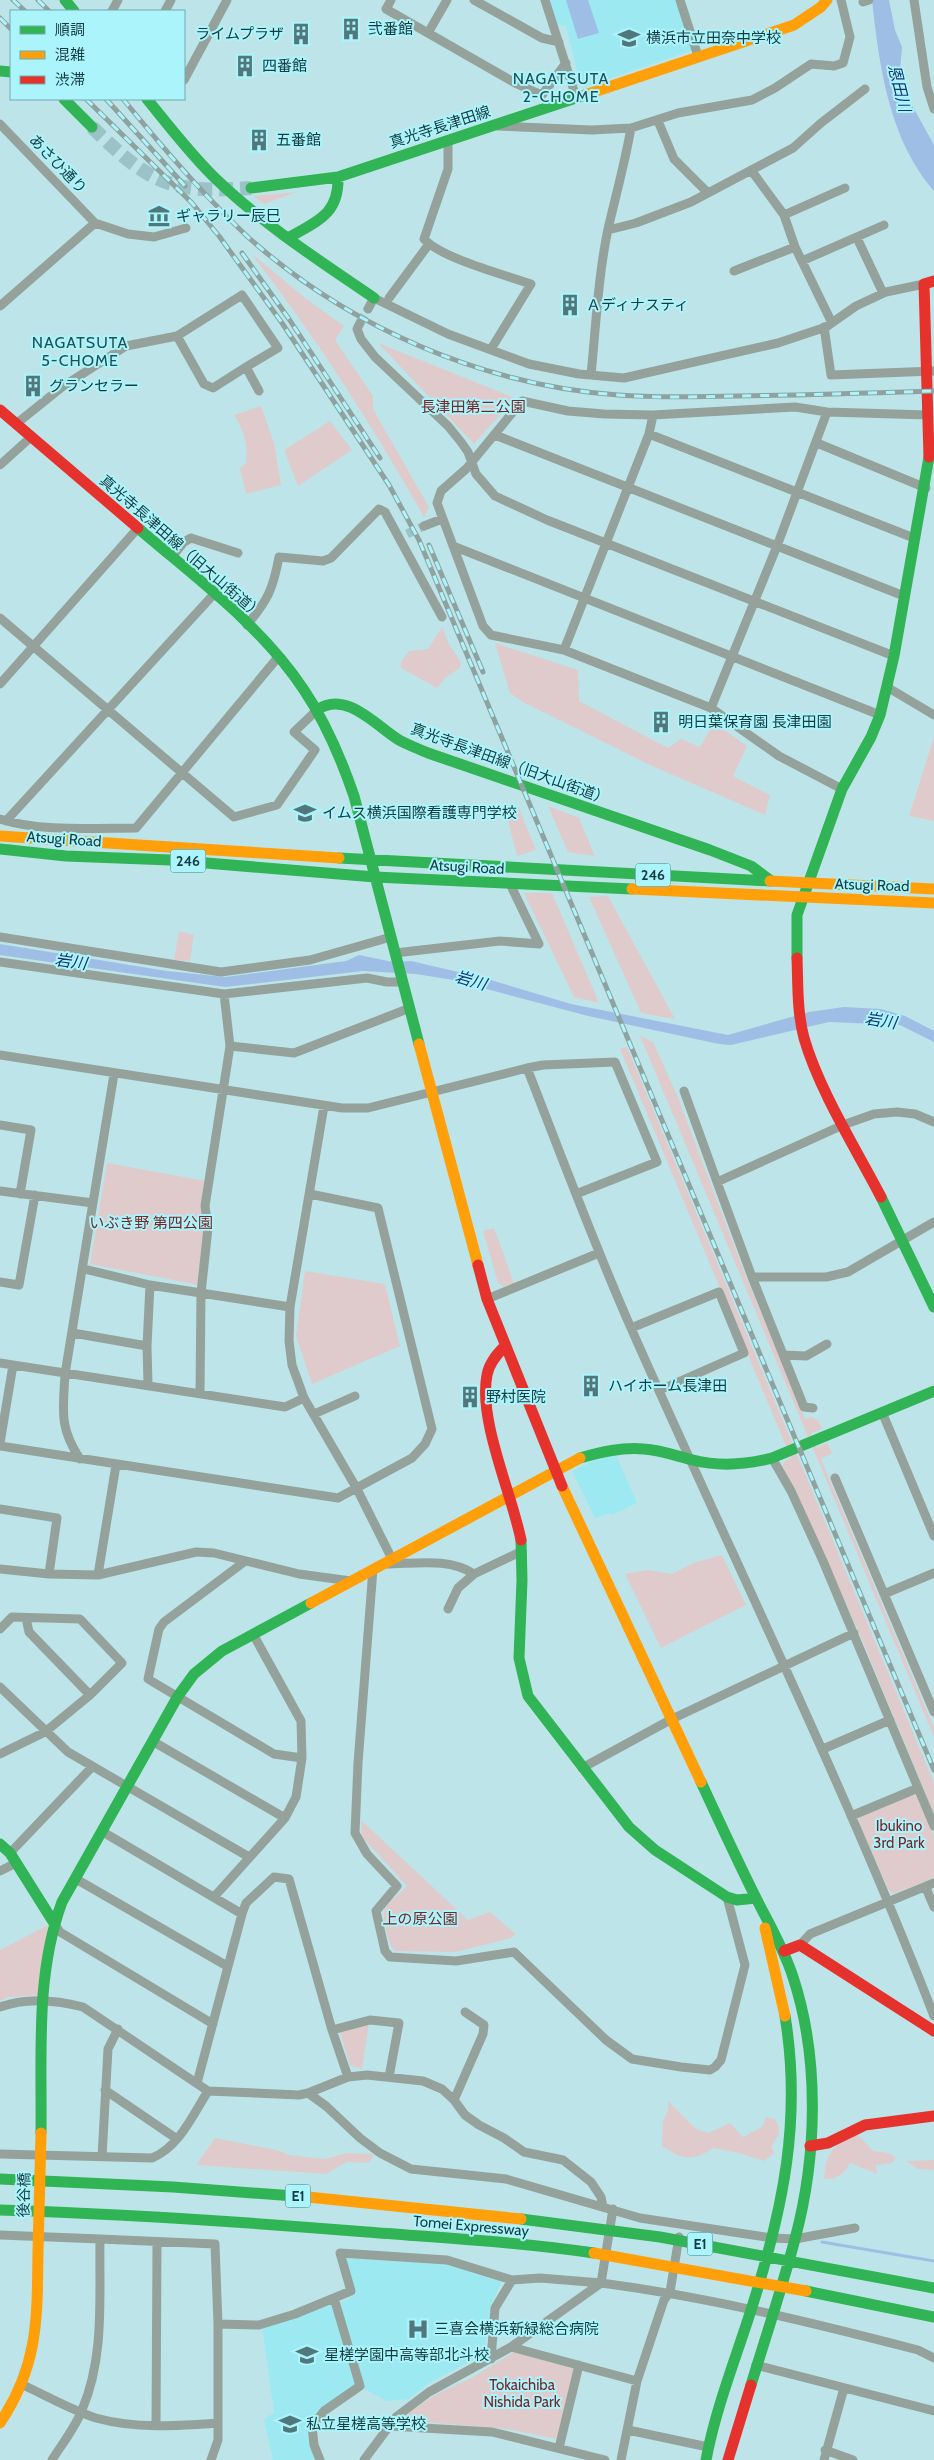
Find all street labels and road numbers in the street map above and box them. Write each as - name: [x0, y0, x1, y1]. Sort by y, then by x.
- street label: 真光寺長津田線: [387, 102, 493, 152]
- street label: あさひ通り: [25, 131, 91, 197]
- street label: 真光寺長津田線（旧大山街道）: [96, 471, 266, 623]
- street label: 真光寺長津田線（旧大山街道）: [408, 720, 612, 808]
- street label: Atsugi Road: [26, 827, 102, 851]
- road number: 246: [170, 849, 206, 872]
- street label: Atsugi Road: [429, 856, 505, 878]
- road number: 246: [636, 864, 670, 886]
- street label: Atsugi Road: [834, 875, 910, 895]
- street label: 後谷橋: [15, 2172, 33, 2218]
- road number: E1: [286, 2184, 310, 2208]
- street label: Tomei Expressway: [412, 2212, 530, 2240]
- road number: E1: [688, 2232, 712, 2256]

